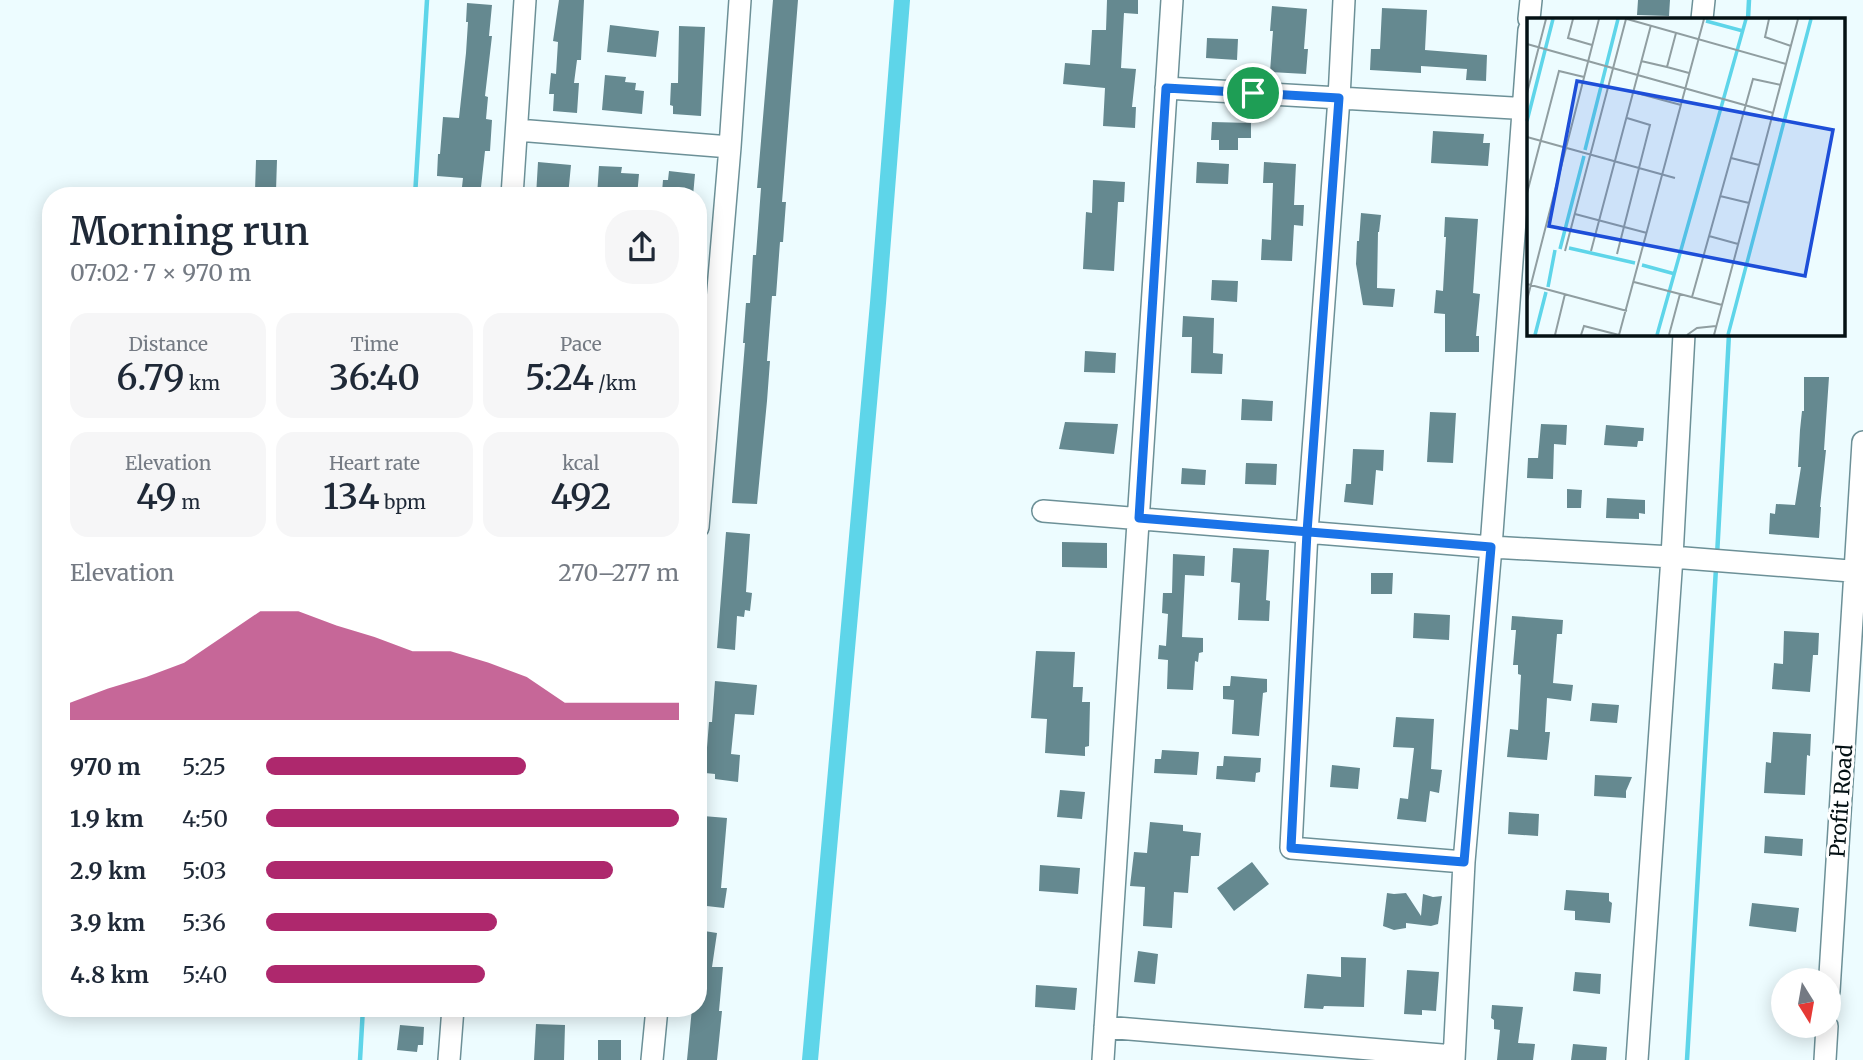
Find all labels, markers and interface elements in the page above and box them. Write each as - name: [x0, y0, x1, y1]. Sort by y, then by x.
- inset map: [1527, 18, 1846, 336]
- pin: [1223, 63, 1283, 123]
- icon: arrive: [1234, 74, 1272, 112]
- text: Morning run: [70, 208, 309, 255]
- button: share: [605, 210, 679, 284]
- text: 07:02 · 7 × 970 m: [70, 258, 251, 287]
- text: Distance: [128, 332, 208, 356]
- text: Time: [350, 332, 399, 356]
- text: Pace: [560, 332, 602, 356]
- text: 6.79: [116, 356, 185, 400]
- text: 36:40: [329, 356, 420, 400]
- text: 5:24: [525, 356, 594, 400]
- text: km: [185, 371, 220, 395]
- text: /km: [594, 371, 637, 395]
- text: Elevation: [125, 451, 211, 475]
- text: Heart rate: [329, 451, 420, 475]
- text: kcal: [562, 451, 600, 475]
- text: 49: [136, 475, 177, 519]
- text: 134: [323, 475, 380, 519]
- text: 492: [551, 475, 611, 519]
- text: m: [177, 490, 200, 514]
- text: bpm: [380, 490, 426, 514]
- text: Elevation: [70, 558, 174, 587]
- text: 270–277 m: [558, 558, 679, 587]
- street label: Profit Road: [1824, 743, 1858, 858]
- text: 970 m: [70, 752, 141, 781]
- text: 5:25: [182, 752, 226, 781]
- text: 1.9 km: [70, 804, 144, 833]
- text: 4:50: [182, 804, 228, 833]
- text: 2.9 km: [70, 856, 146, 885]
- text: 5:03: [182, 856, 227, 885]
- text: 3.9 km: [70, 908, 145, 937]
- text: 5:36: [182, 908, 226, 937]
- text: 4.8 km: [70, 960, 149, 989]
- text: 5:40: [182, 960, 227, 989]
- north arrow: [1771, 968, 1841, 1038]
- map controls: [1771, 968, 1841, 1038]

